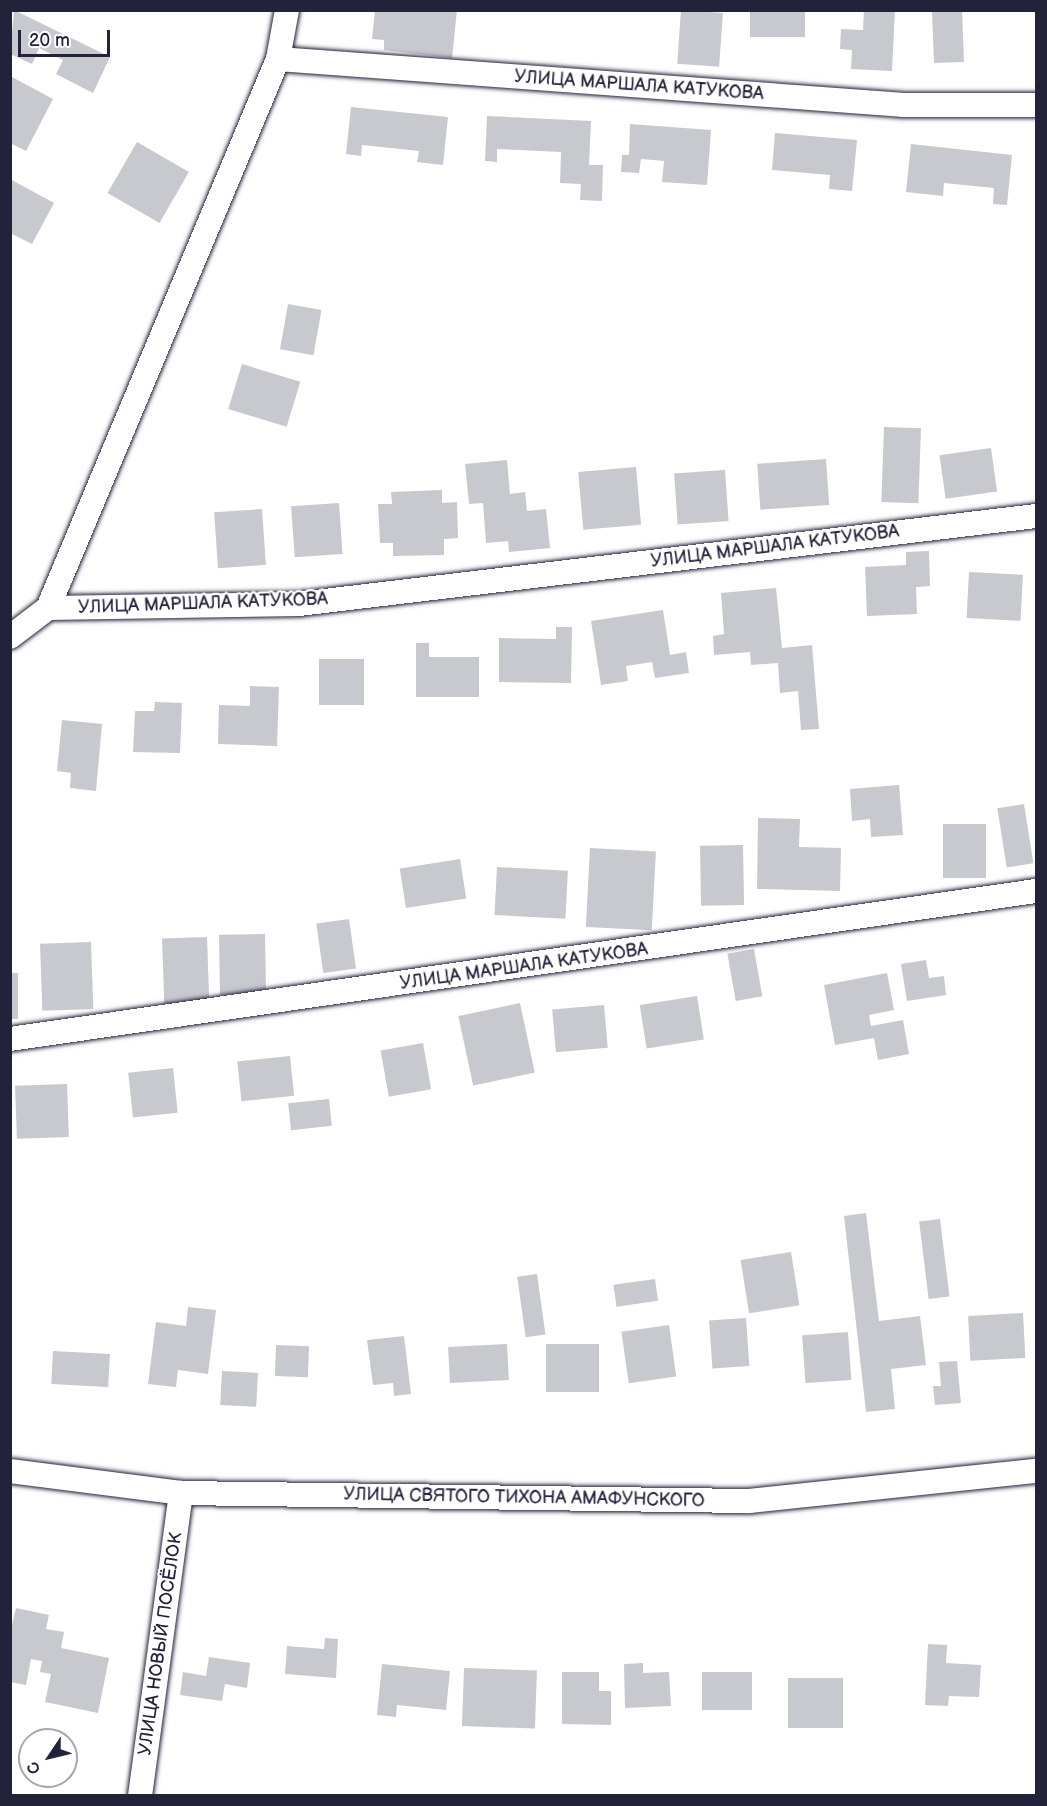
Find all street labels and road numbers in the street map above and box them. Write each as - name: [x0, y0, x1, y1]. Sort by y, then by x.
- street label: УЛИЦА МАРШАЛА КАТУКОВА: [513, 66, 765, 106]
- street label: УЛИЦА МАРШАЛА КАТУКОВА: [649, 521, 901, 573]
- street label: УЛИЦА МАРШАЛА КАТУКОВА: [78, 589, 328, 619]
- street label: УЛИЦА МАРШАЛА КАТУКОВА: [399, 939, 649, 995]
- street label: УЛИЦА СВЯТОГО ТИХОНА АМАФУНСКОГО: [343, 1484, 705, 1512]
- street label: УЛИЦА НОВЫЙ ПОСЁЛОК: [135, 1531, 187, 1757]

